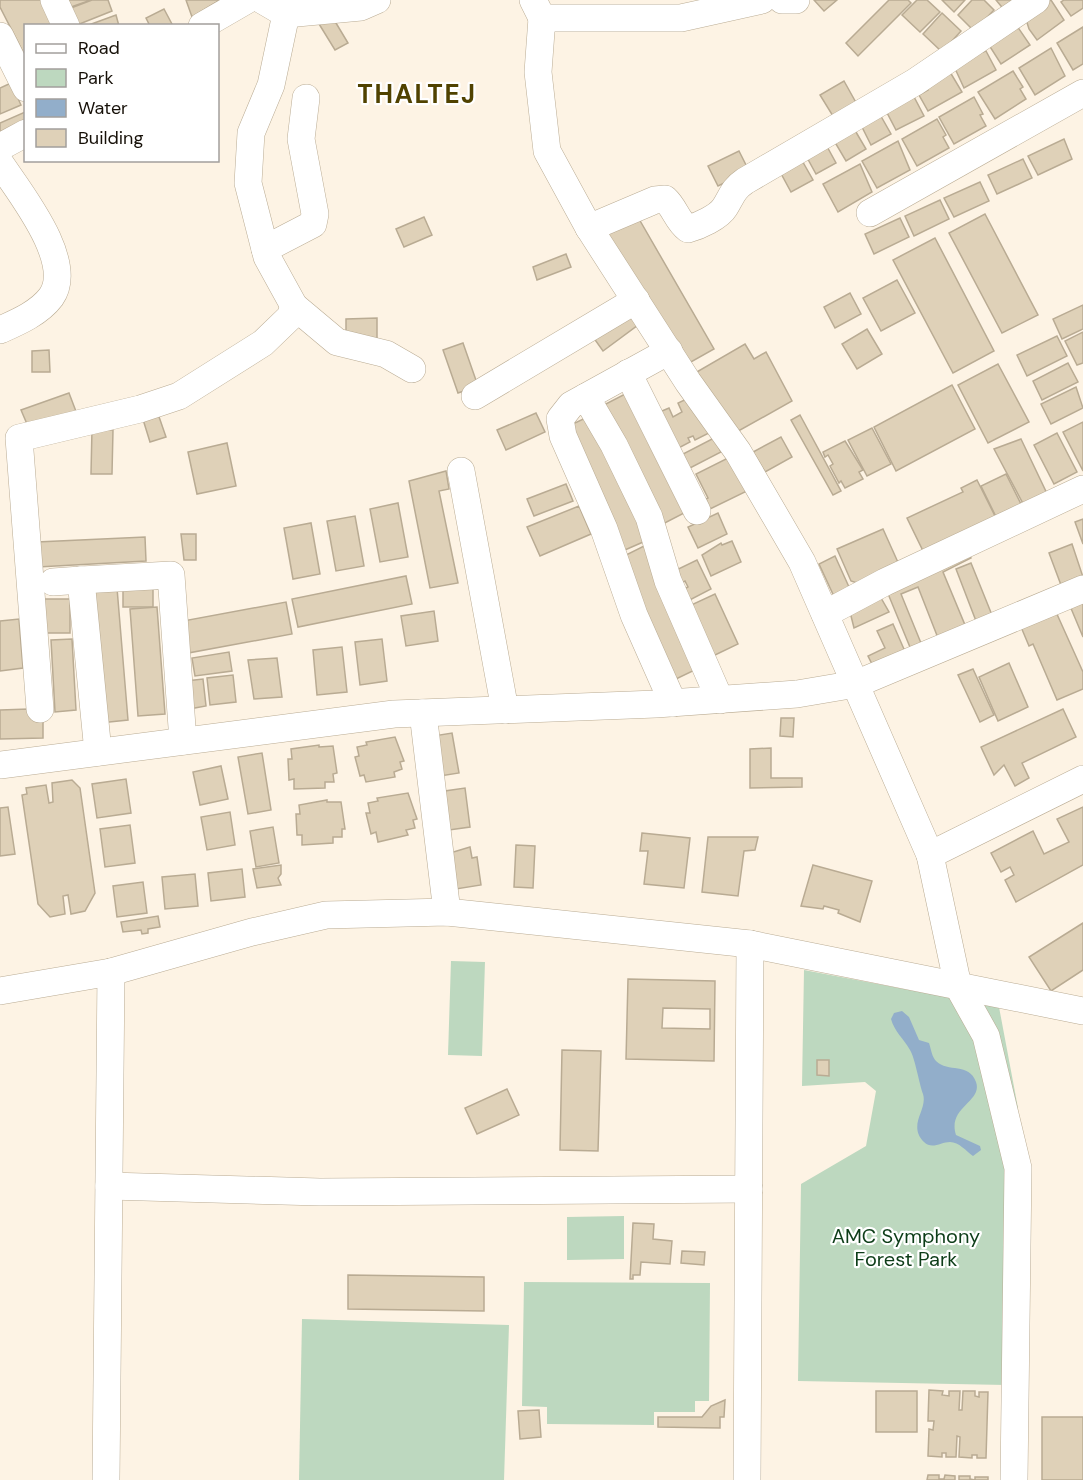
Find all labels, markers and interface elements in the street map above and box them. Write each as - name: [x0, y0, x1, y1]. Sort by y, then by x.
- legend: [24, 24, 219, 162]
- text: Road: [78, 36, 120, 60]
- text: Park: [78, 66, 114, 90]
- district label: THALTEJ: [357, 77, 477, 111]
- text: Water: [78, 96, 128, 120]
- text: Building: [78, 126, 143, 150]
- park label: AMC Symphony Forest Park: [832, 1223, 980, 1272]

